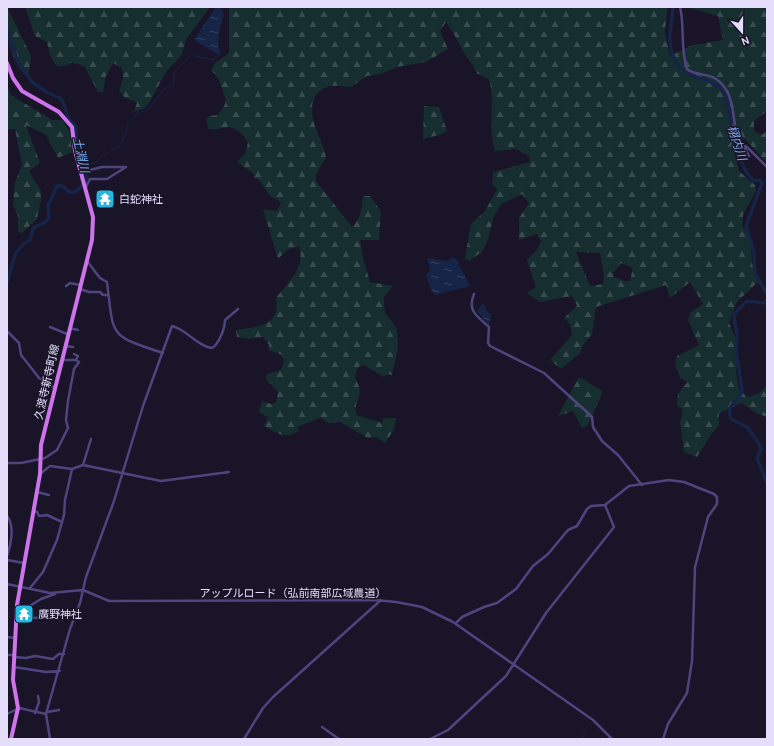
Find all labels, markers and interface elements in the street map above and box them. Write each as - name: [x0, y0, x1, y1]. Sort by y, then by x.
- north arrow: [722, 12, 762, 52]
- text: N: [739, 33, 751, 48]
- water label: 栩内川: [725, 124, 750, 164]
- water label: 土淵川: [70, 136, 92, 176]
- temple icon: 白蛇神社: [94, 188, 116, 210]
- place label: 白蛇神社: [119, 193, 163, 206]
- street label: 久渡寺新寺町線: [32, 343, 62, 421]
- street label: アップルロード（弘前南部広域農道）: [200, 587, 387, 600]
- temple icon: 廣野神社: [13, 603, 35, 625]
- place label: 廣野神社: [38, 608, 82, 621]

